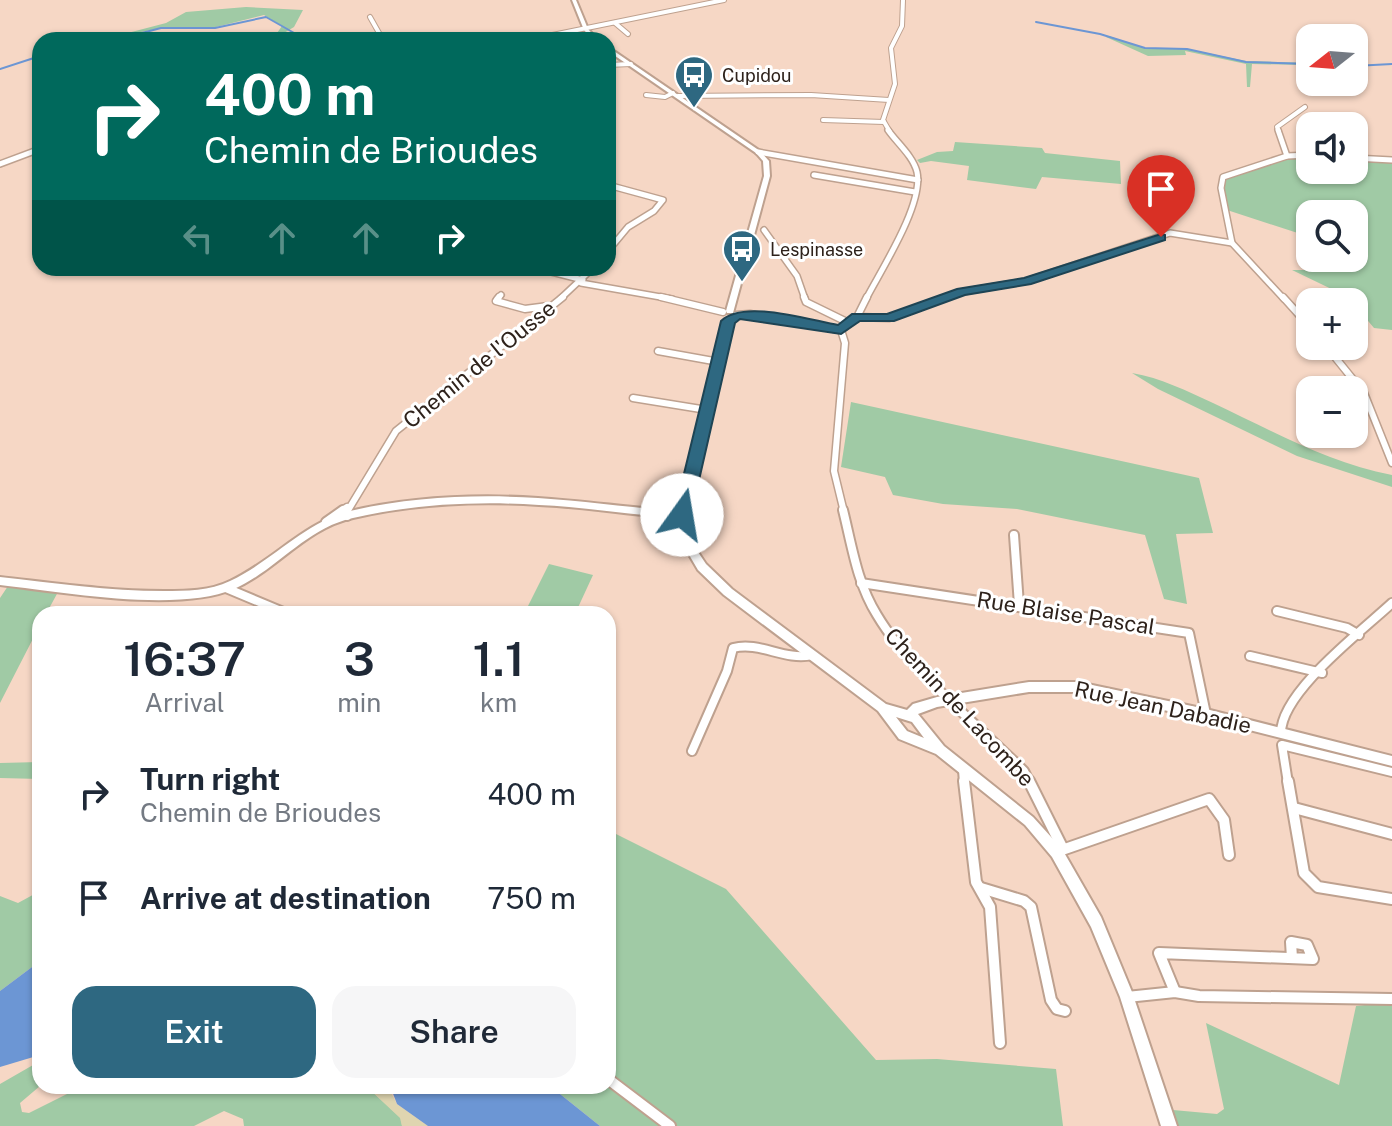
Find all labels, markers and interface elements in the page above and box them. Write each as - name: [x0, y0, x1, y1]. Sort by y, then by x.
- north arrow: [1296, 24, 1368, 96]
- map controls: [1296, 24, 1368, 448]
- bus stop icon: Cupidou: [673, 54, 715, 109]
- text: 400 m: [204, 62, 376, 128]
- icon: right: [72, 64, 176, 168]
- place label: Cupidou: [722, 65, 791, 86]
- button: sound: [1296, 112, 1368, 184]
- text: Chemin de Brioudes: [204, 129, 538, 171]
- pin: [1127, 155, 1195, 237]
- icon: arrive: [1139, 167, 1183, 211]
- button: search: [1296, 200, 1368, 272]
- icon: left: [176, 216, 220, 260]
- icon: ahead: [260, 216, 304, 260]
- icon: ahead: [344, 216, 388, 260]
- icon: right: [428, 216, 472, 260]
- bus stop icon: Lespinasse: [721, 228, 763, 283]
- place label: Lespinasse: [770, 239, 863, 260]
- button: +: [1296, 288, 1368, 360]
- street label: Chemin de l'Ousse: [398, 295, 560, 433]
- button: −: [1296, 376, 1368, 448]
- position arrow: [640, 473, 724, 557]
- street label: Rue Blaise Pascal: [975, 586, 1157, 640]
- street label: Chemin de Lacombe: [880, 622, 1040, 792]
- text: 16:37: [123, 630, 246, 687]
- text: 3: [344, 630, 375, 687]
- text: 1.1: [473, 630, 525, 687]
- street label: Rue Jean Dabadie: [1072, 676, 1254, 738]
- text: Arrival: [144, 687, 225, 718]
- text: min: [337, 687, 381, 718]
- text: km: [480, 687, 517, 718]
- text: Turn right: [140, 761, 280, 797]
- icon: right: [72, 772, 116, 816]
- text: 400 m: [487, 776, 576, 812]
- text: Chemin de Brioudes: [140, 797, 381, 828]
- icon: arrive: [72, 876, 116, 920]
- text: Arrive at destination: [140, 880, 431, 916]
- text: 750 m: [487, 880, 576, 916]
- button: Exit: [72, 986, 316, 1078]
- button: Share: [332, 986, 576, 1078]

